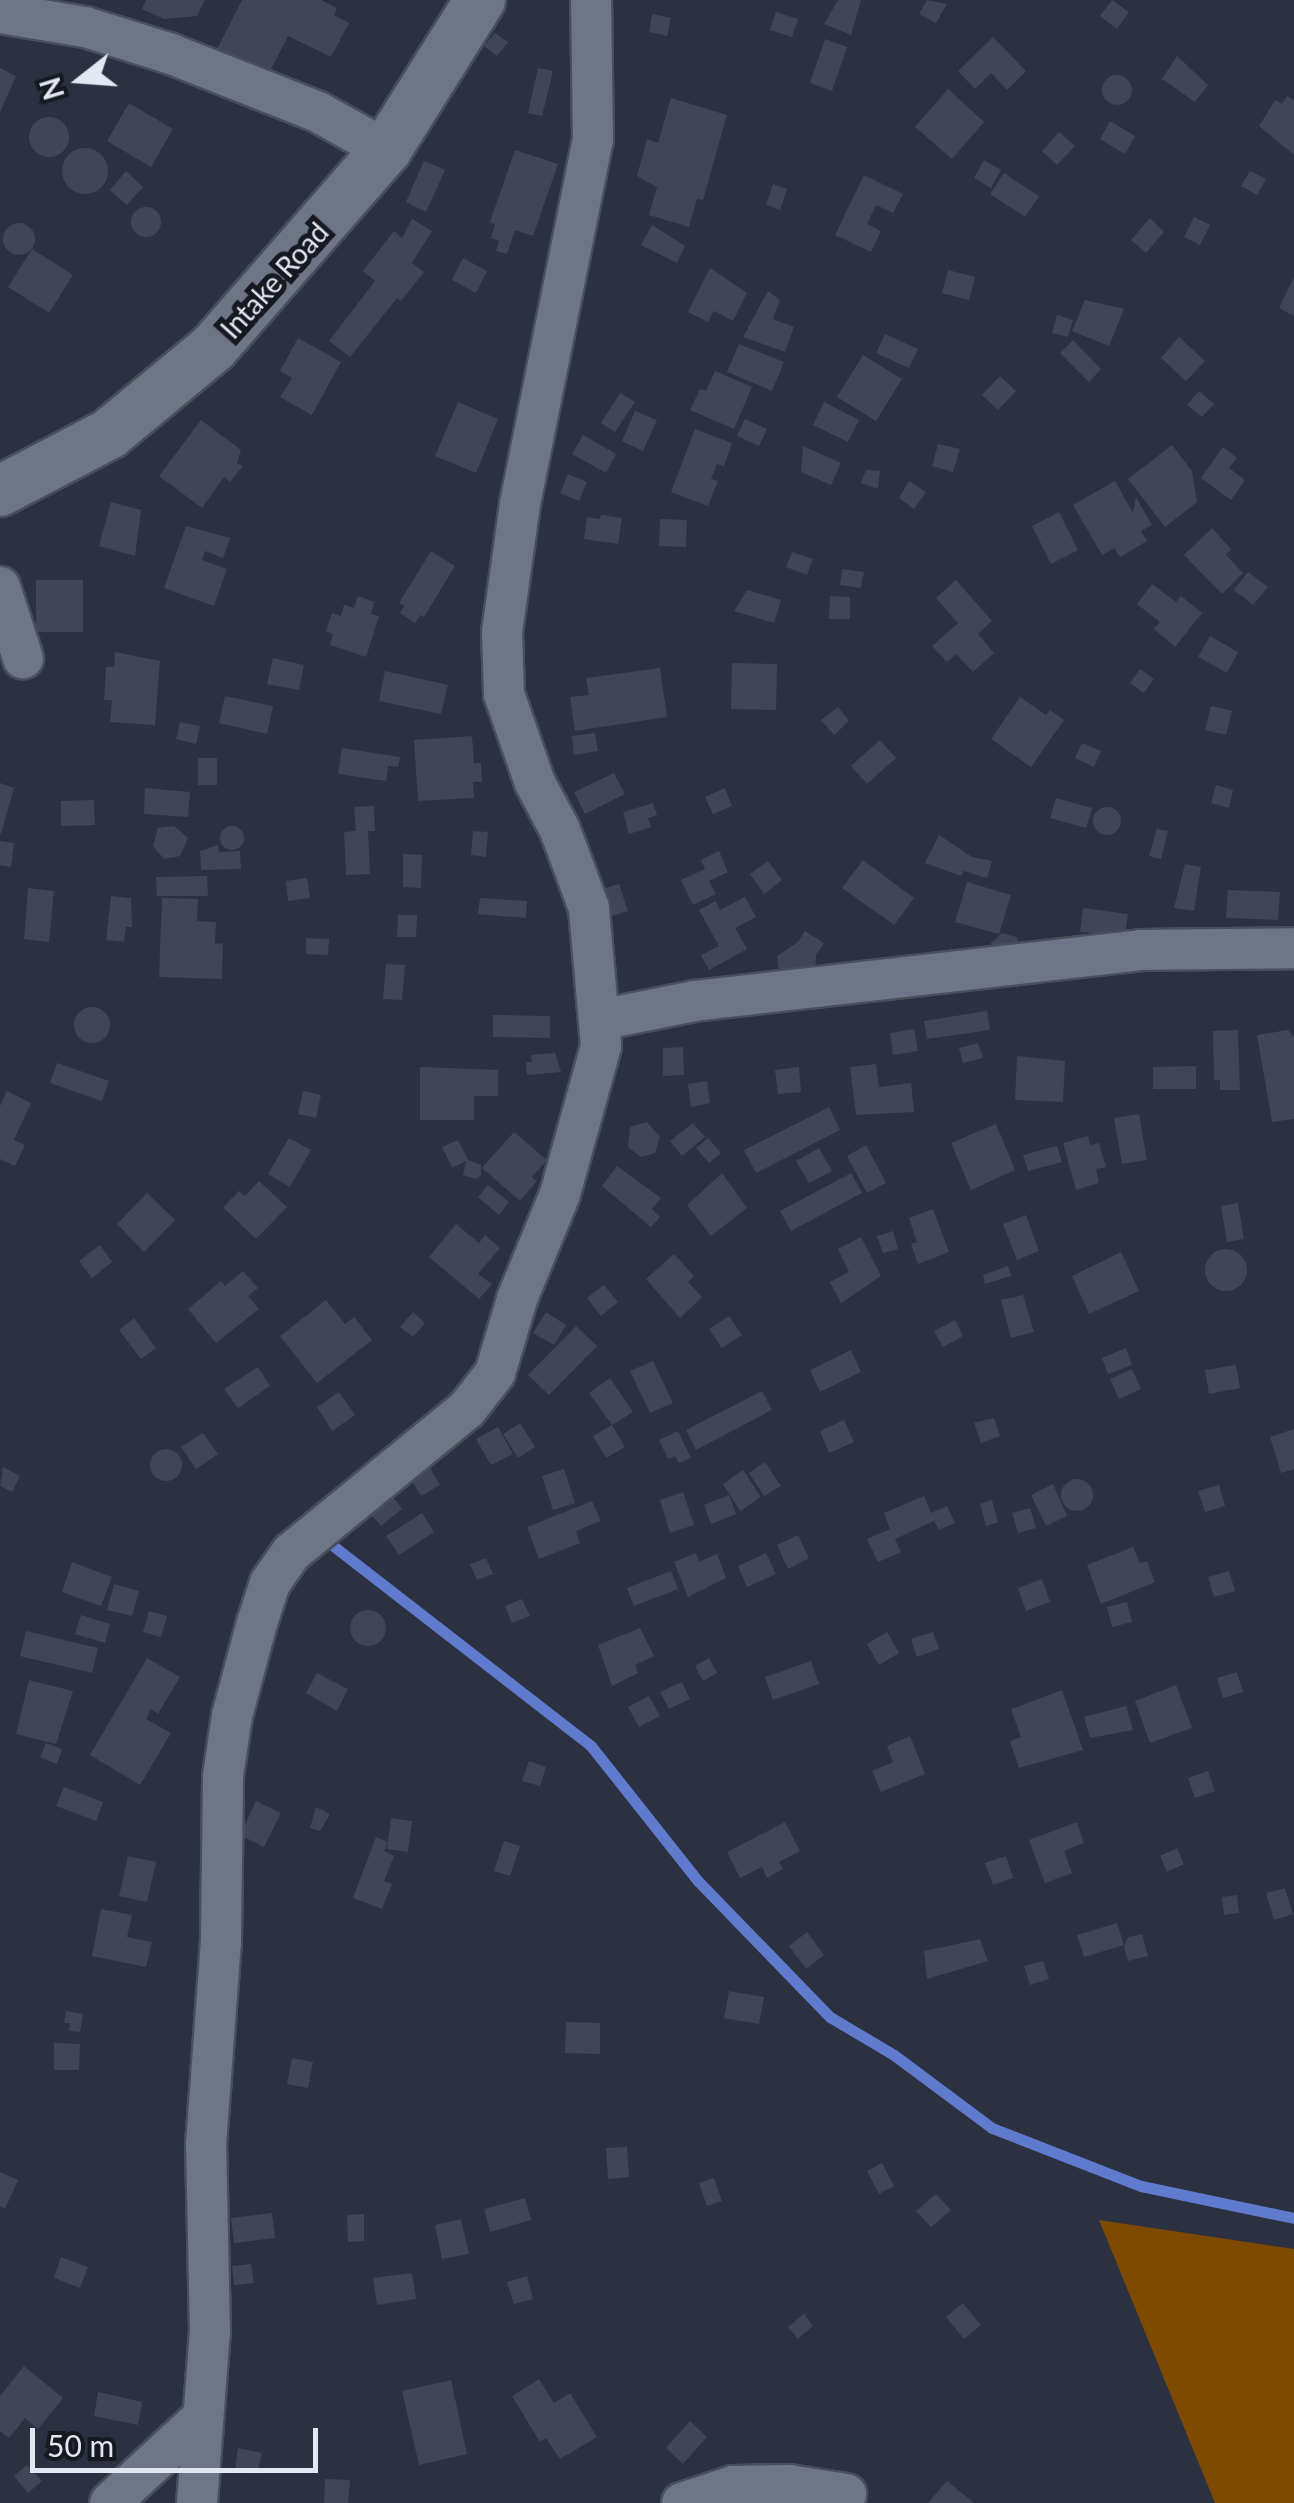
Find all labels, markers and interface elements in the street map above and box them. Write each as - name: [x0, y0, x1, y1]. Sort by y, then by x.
- north arrow: [30, 30, 130, 130]
- text: N: [32, 73, 71, 104]
- street label: Intake Road: [213, 215, 335, 345]
- scale bar: [35, 2408, 322, 2470]
- text: 50 m: [47, 2427, 114, 2463]

